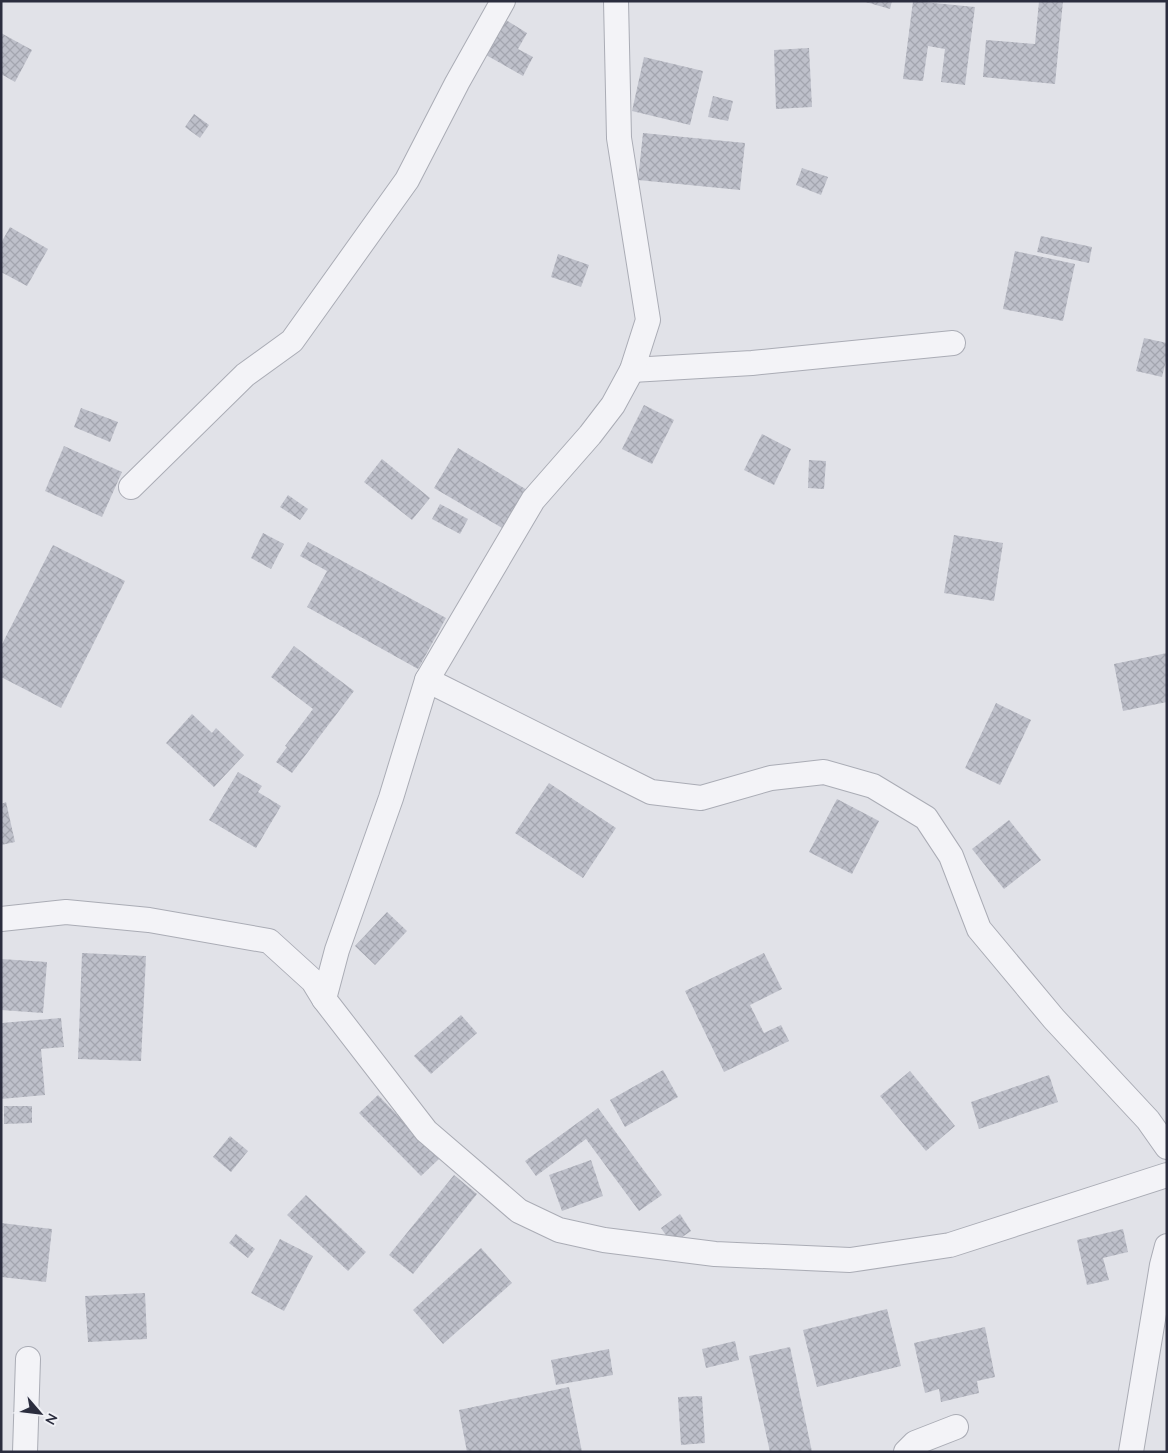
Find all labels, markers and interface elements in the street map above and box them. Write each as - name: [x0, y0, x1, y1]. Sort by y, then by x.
- north arrow: [15, 1388, 65, 1438]
- text: N: [41, 1410, 62, 1428]

